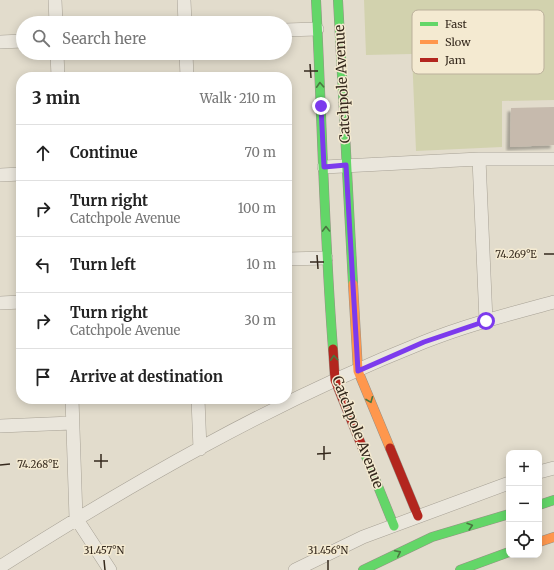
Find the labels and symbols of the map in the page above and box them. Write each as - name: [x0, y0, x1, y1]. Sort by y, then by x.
- legend: [412, 10, 544, 74]
- text: Fast: [445, 17, 468, 31]
- street label: Catchpole Avenue: [330, 24, 354, 144]
- text: Slow: [445, 35, 471, 49]
- text: Jam: [444, 53, 466, 67]
- one-way arrow: [316, 82, 325, 88]
- route end: [312, 97, 330, 115]
- one-way arrow: [321, 226, 330, 232]
- text: 74.269°E: [495, 248, 537, 261]
- route start: [477, 312, 495, 330]
- one-way arrow: [329, 355, 338, 361]
- street label: Catchpole Avenue: [328, 373, 388, 491]
- one-way arrow: [365, 396, 373, 403]
- text: 74.268°E: [17, 458, 59, 471]
- one-way arrow: [466, 522, 473, 531]
- text: 31.457°N: [84, 544, 125, 557]
- text: 31.456°N: [308, 544, 348, 557]
- one-way arrow: [393, 550, 401, 558]

